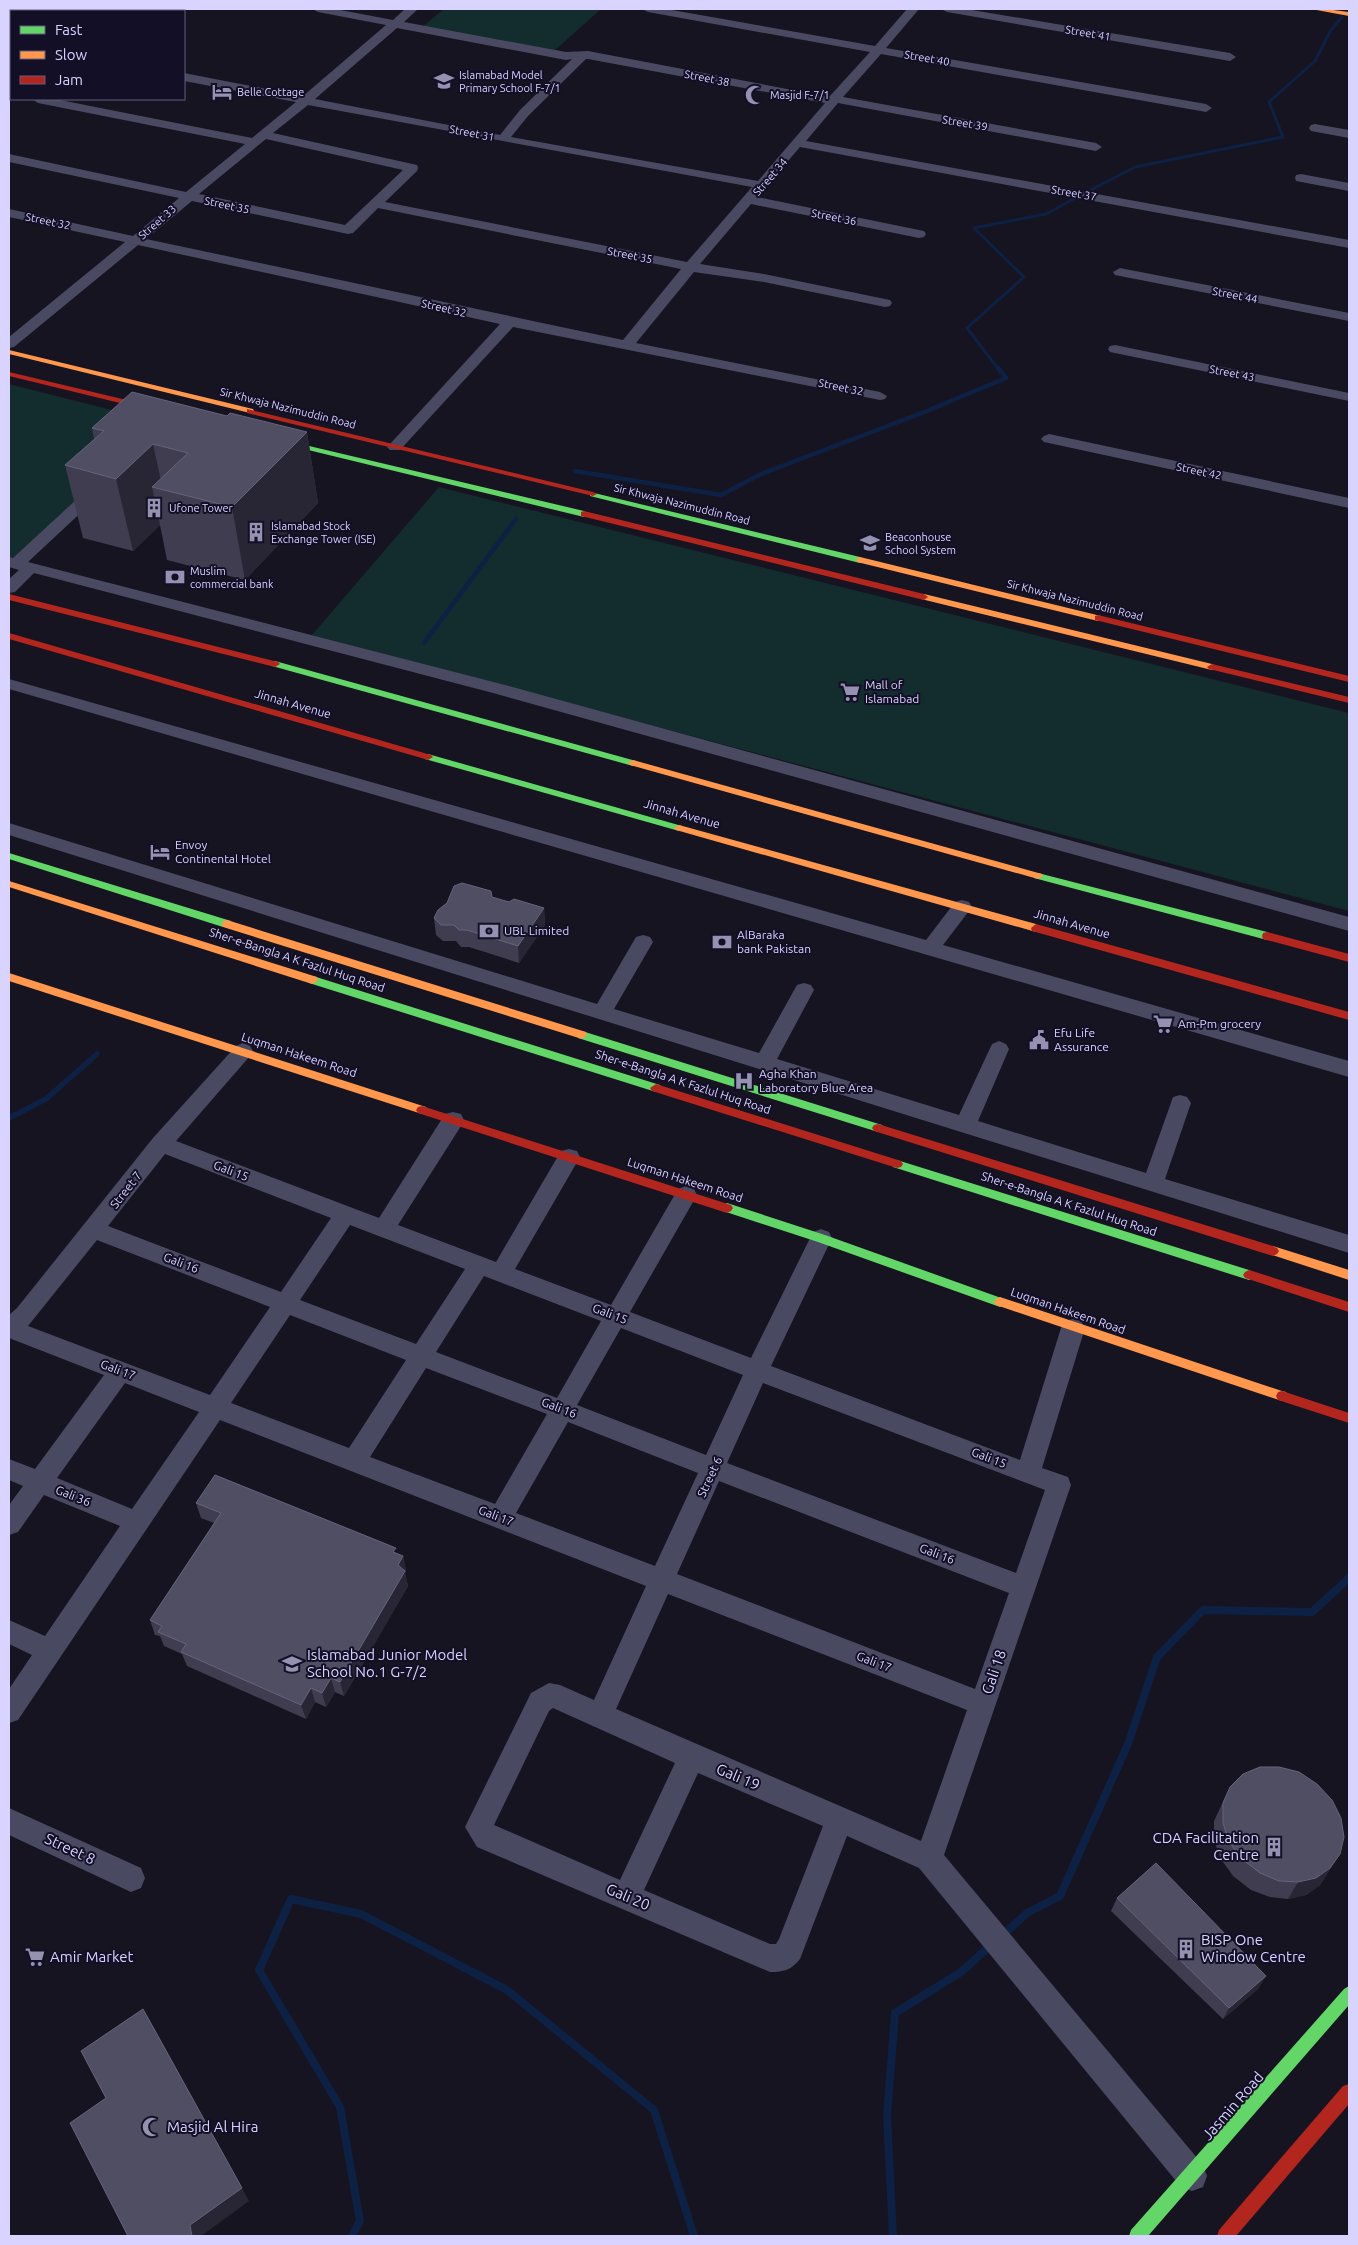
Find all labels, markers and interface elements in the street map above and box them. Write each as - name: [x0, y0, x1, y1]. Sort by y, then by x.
- legend: [10, 10, 185, 100]
- text: Fast: [55, 21, 83, 38]
- street label: Street 41: [1064, 23, 1112, 43]
- text: Slow: [55, 46, 88, 63]
- street label: Street 40: [903, 48, 951, 68]
- street label: Street 38: [683, 68, 731, 88]
- place label: Islamabad Model Primary School F-7/1: [459, 69, 561, 94]
- school or university icon: Islamabad Model Primary School F-7/1: [433, 70, 455, 92]
- text: Jam: [55, 71, 83, 88]
- hotel icon: Belle Cottage: [211, 81, 233, 103]
- mosque icon: Masjid F-7/1: [744, 84, 766, 106]
- place label: Belle Cottage: [237, 86, 304, 98]
- place label: Masjid F-7/1: [770, 89, 830, 101]
- street label: Street 39: [941, 113, 989, 133]
- street label: Street 31: [448, 123, 496, 143]
- street label: Street 34: [751, 156, 789, 198]
- street label: Street 37: [1050, 183, 1098, 203]
- street label: Street 35: [203, 194, 251, 216]
- street label: Street 33: [136, 203, 178, 241]
- street label: Street 36: [810, 207, 858, 227]
- street label: Street 32: [24, 210, 72, 232]
- street label: Street 35: [606, 245, 654, 265]
- street label: Street 44: [1211, 285, 1259, 305]
- street label: Street 32: [420, 297, 468, 319]
- street label: Street 43: [1208, 363, 1256, 383]
- street label: Street 32: [817, 376, 865, 398]
- street label: Sir Khwaja Nazimuddin Road: [219, 385, 357, 431]
- street label: Street 42: [1175, 460, 1223, 482]
- street label: Sir Khwaja Nazimuddin Road: [613, 481, 751, 527]
- building icon: Ufone Tower: [143, 497, 165, 519]
- place label: Ufone Tower: [169, 502, 234, 514]
- place label: Islamabad Stock Exchange Tower (ISE): [271, 520, 376, 546]
- building icon: Islamabad Stock Exchange Tower (ISE): [245, 521, 267, 543]
- place label: Beaconhouse School System: [885, 531, 956, 556]
- school or university icon: Beaconhouse School System: [859, 532, 881, 554]
- place label: Muslim commercial bank: [190, 565, 274, 590]
- bank icon: Muslim commercial bank: [164, 566, 186, 588]
- street label: Sir Khwaja Nazimuddin Road: [1006, 577, 1144, 623]
- place label: Mall of Islamabad: [865, 678, 919, 705]
- supermarket icon: Mall of Islamabad: [839, 681, 861, 703]
- street label: Jinnah Avenue: [254, 686, 333, 721]
- street label: Jinnah Avenue: [643, 796, 722, 831]
- place label: Envoy Continental Hotel: [175, 838, 271, 865]
- hotel icon: Envoy Continental Hotel: [149, 841, 171, 863]
- street label: Jinnah Avenue: [1033, 906, 1112, 941]
- bank icon: UBL Limited: [478, 920, 500, 942]
- place label: UBL Limited: [504, 924, 569, 937]
- street label: Sher-e-Bangla A K Fazlul Huq Road: [208, 925, 387, 994]
- place label: AlBaraka bank Pakistan: [737, 928, 811, 955]
- bank icon: AlBaraka bank Pakistan: [711, 931, 733, 953]
- supermarket icon: Am-Pm grocery: [1152, 1013, 1174, 1035]
- place label: Am-Pm grocery: [1178, 1017, 1261, 1030]
- place label: Efu Life Assurance: [1054, 1026, 1109, 1053]
- public building icon: Efu Life Assurance: [1028, 1029, 1050, 1051]
- street label: Luqman Hakeem Road: [240, 1030, 358, 1079]
- street label: Sher-e-Bangla A K Fazlul Huq Road: [594, 1047, 773, 1116]
- place label: Agha Khan Laboratory Blue Area: [759, 1067, 873, 1094]
- hospital icon: Agha Khan Laboratory Blue Area: [733, 1070, 755, 1092]
- street label: Luqman Hakeem Road: [626, 1155, 744, 1204]
- street label: Gali 15: [212, 1158, 251, 1183]
- street label: Street 7: [107, 1169, 144, 1211]
- street label: Sher-e-Bangla A K Fazlul Huq Road: [980, 1169, 1159, 1238]
- street label: Gali 16: [162, 1250, 201, 1275]
- street label: Luqman Hakeem Road: [1009, 1285, 1127, 1336]
- street label: Gali 15: [591, 1301, 630, 1326]
- street label: Gali 17: [99, 1357, 138, 1382]
- street label: Gali 16: [540, 1395, 579, 1420]
- street label: Gali 15: [970, 1445, 1009, 1470]
- street label: Street 6: [695, 1454, 725, 1499]
- street label: Gali 36: [54, 1483, 93, 1508]
- street label: Gali 17: [477, 1503, 516, 1528]
- street label: Gali 16: [918, 1541, 957, 1566]
- place label: Islamabad Junior Model School No.1 G-7/2: [307, 1646, 467, 1680]
- street label: Gali 18: [978, 1648, 1009, 1696]
- street label: Gali 17: [855, 1649, 894, 1674]
- school or university icon: Islamabad Junior Model School No.1 G-7/2: [281, 1653, 303, 1675]
- street label: Gali 19: [714, 1760, 763, 1793]
- street label: Street 8: [42, 1829, 98, 1868]
- place label: CDA Facilitation Centre: [1152, 1829, 1259, 1863]
- building icon: CDA Facilitation Centre: [1263, 1836, 1285, 1858]
- street label: Gali 20: [604, 1880, 653, 1913]
- place label: BISP One Window Centre: [1201, 1931, 1306, 1965]
- building icon: BISP One Window Centre: [1175, 1938, 1197, 1960]
- supermarket icon: Amir Market: [24, 1946, 46, 1968]
- place label: Amir Market: [50, 1948, 133, 1965]
- street label: Jasmin Road: [1198, 2068, 1267, 2143]
- mosque icon: Masjid Al Hira: [141, 2116, 163, 2138]
- place label: Masjid Al Hira: [167, 2118, 258, 2135]

